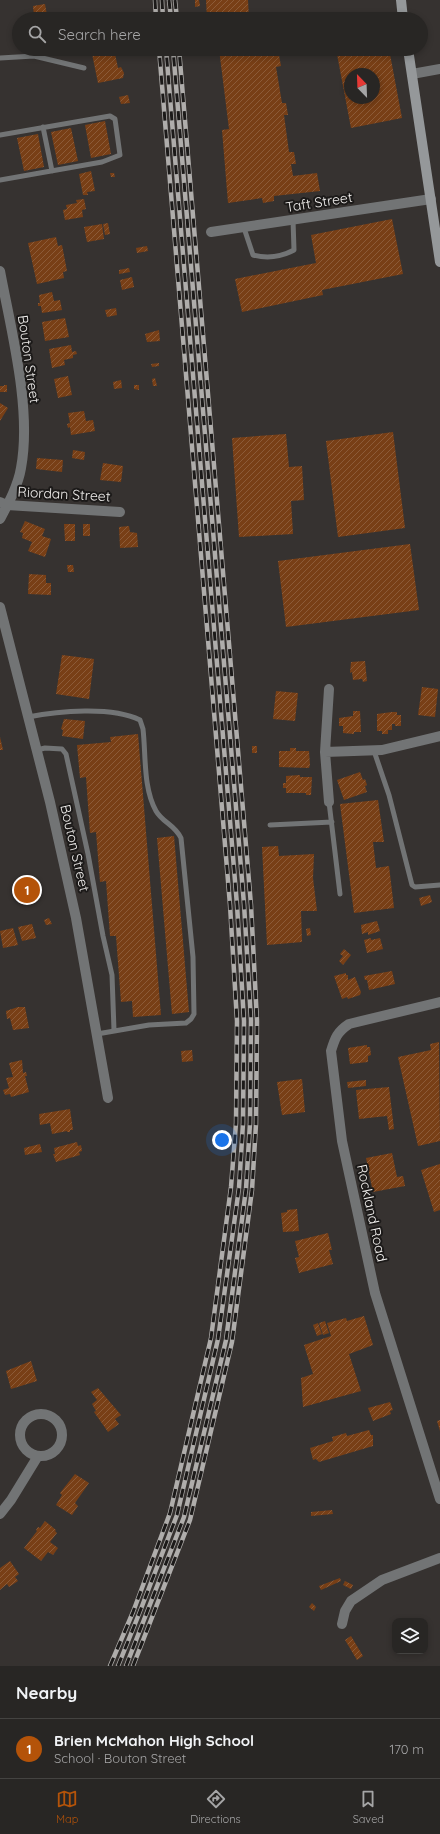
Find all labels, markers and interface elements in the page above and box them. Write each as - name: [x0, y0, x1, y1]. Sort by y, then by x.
- search box: [12, 12, 428, 56]
- icon: search: [26, 23, 48, 45]
- text: Search here: [58, 25, 141, 44]
- north arrow: [344, 68, 380, 104]
- street label: Taft Street: [284, 188, 354, 216]
- street label: Bouton Street: [14, 314, 44, 404]
- street label: Riordan Street: [17, 483, 111, 505]
- street label: Bouton Street: [56, 803, 94, 894]
- pin: 1: [14, 875, 40, 905]
- your location: [212, 1130, 232, 1150]
- street label: Rockland Road: [353, 1163, 391, 1263]
- map controls: [392, 1618, 428, 1654]
- button: layers: [392, 1618, 428, 1654]
- text: Nearby: [16, 1682, 77, 1703]
- text: Brien McMahon High School: [54, 1731, 254, 1750]
- text: 1: [26, 1741, 32, 1757]
- text: 170 m: [389, 1741, 424, 1757]
- text: School · Bouton Street: [54, 1750, 186, 1766]
- tab: Map: [56, 1788, 78, 1826]
- tab: Directions: [190, 1788, 241, 1826]
- tab: Saved: [353, 1788, 384, 1826]

